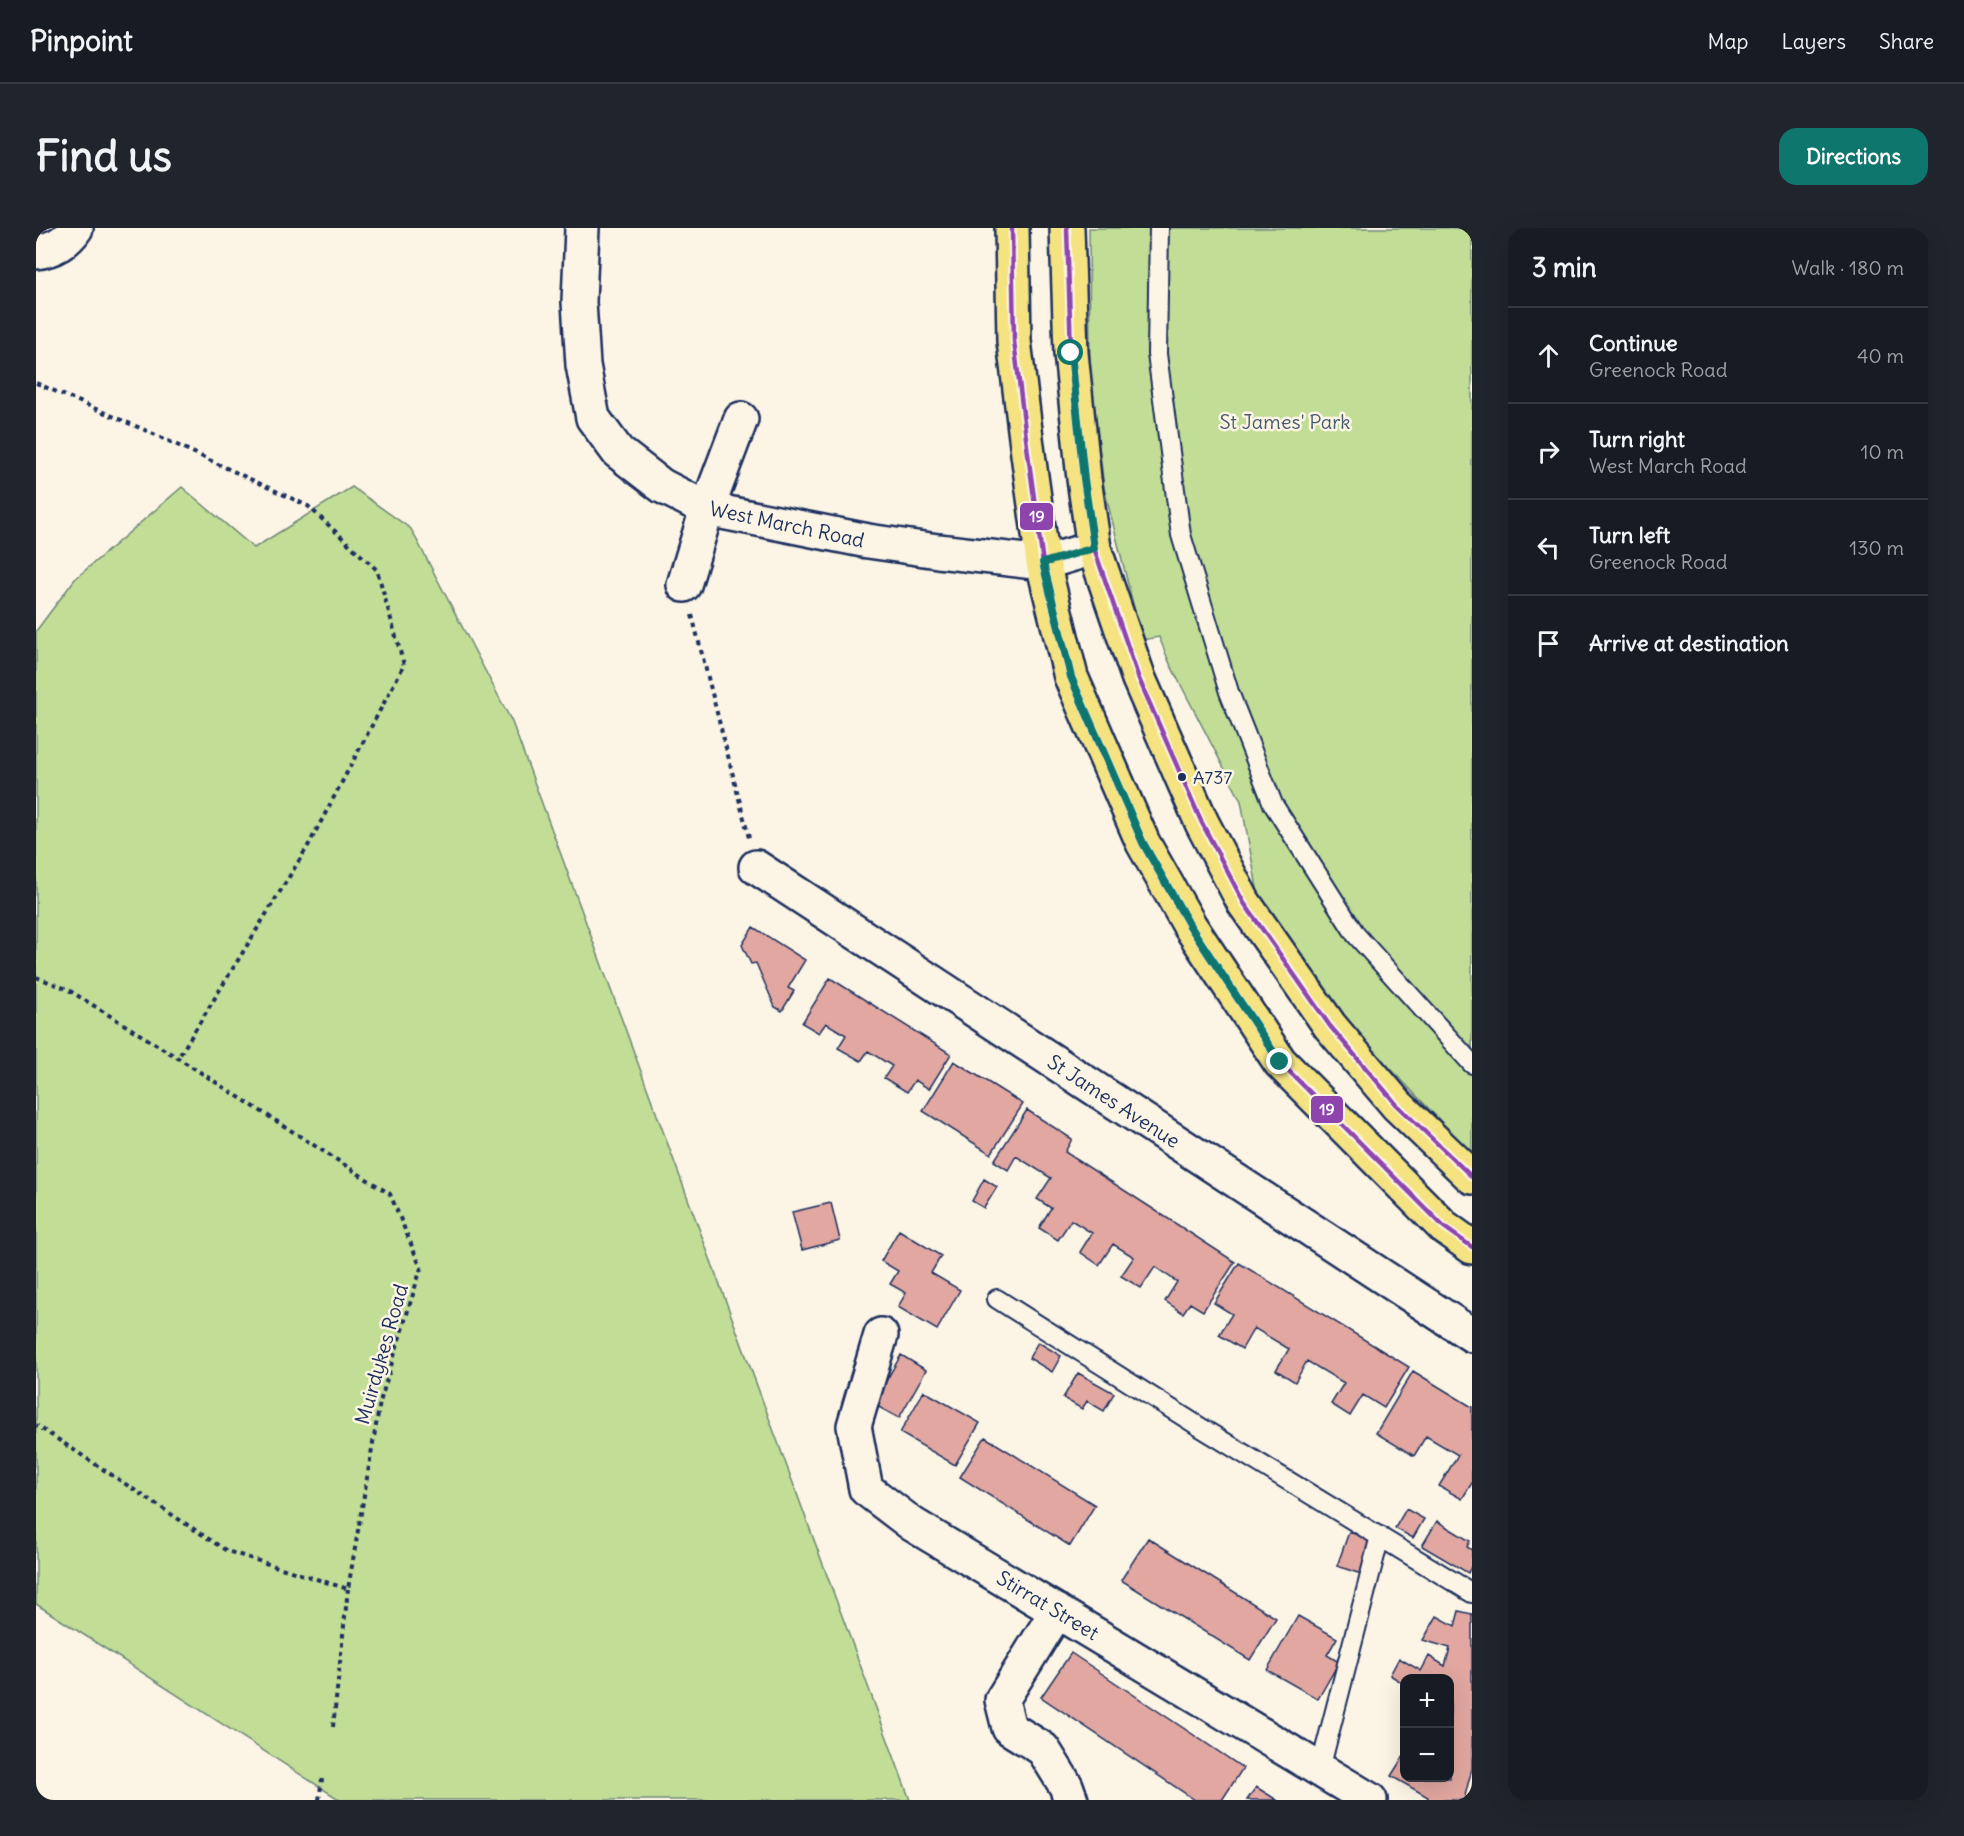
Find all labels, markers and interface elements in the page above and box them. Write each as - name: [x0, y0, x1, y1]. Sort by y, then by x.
- text: Pinpoint: [30, 23, 133, 59]
- text: Map: [1708, 28, 1748, 55]
- text: Layers: [1781, 28, 1846, 55]
- text: Share: [1879, 28, 1934, 55]
- button: Directions: [1779, 128, 1928, 185]
- text: Find us: [36, 130, 172, 182]
- text: 3 min: [1532, 251, 1597, 284]
- text: Walk · 180 m: [1792, 255, 1904, 280]
- text: Continue: [1589, 329, 1678, 357]
- route start: [1057, 339, 1083, 365]
- icon: ahead: [1532, 339, 1565, 372]
- text: 40 m: [1857, 343, 1904, 368]
- text: Greenock Road: [1589, 357, 1727, 382]
- park label: St James' Park: [1219, 409, 1351, 434]
- text: Turn right: [1589, 425, 1685, 453]
- icon: right: [1532, 435, 1565, 468]
- text: 10 m: [1861, 439, 1904, 464]
- text: West March Road: [1589, 453, 1747, 478]
- street label: West March Road: [707, 495, 867, 553]
- line badge: 19: [1019, 502, 1054, 531]
- text: 19: [1029, 506, 1045, 526]
- text: Turn left: [1589, 521, 1670, 549]
- icon: left: [1532, 531, 1565, 564]
- text: 130 m: [1849, 535, 1904, 560]
- text: Greenock Road: [1589, 549, 1727, 574]
- icon: arrive: [1532, 627, 1565, 660]
- text: Arrive at destination: [1589, 629, 1789, 657]
- place label: A737: [1193, 766, 1232, 789]
- marker: A737: [1176, 771, 1188, 783]
- route end: [1266, 1048, 1292, 1074]
- street label: St James Avenue: [1043, 1049, 1185, 1153]
- line badge: 19: [1310, 1095, 1344, 1124]
- text: 19: [1319, 1099, 1335, 1119]
- street label: Muirdykes Road: [349, 1281, 413, 1427]
- street label: Stirrat Street: [993, 1565, 1104, 1645]
- map controls: [1400, 1674, 1454, 1782]
- button: +: [1400, 1674, 1454, 1728]
- button: −: [1400, 1728, 1454, 1782]

